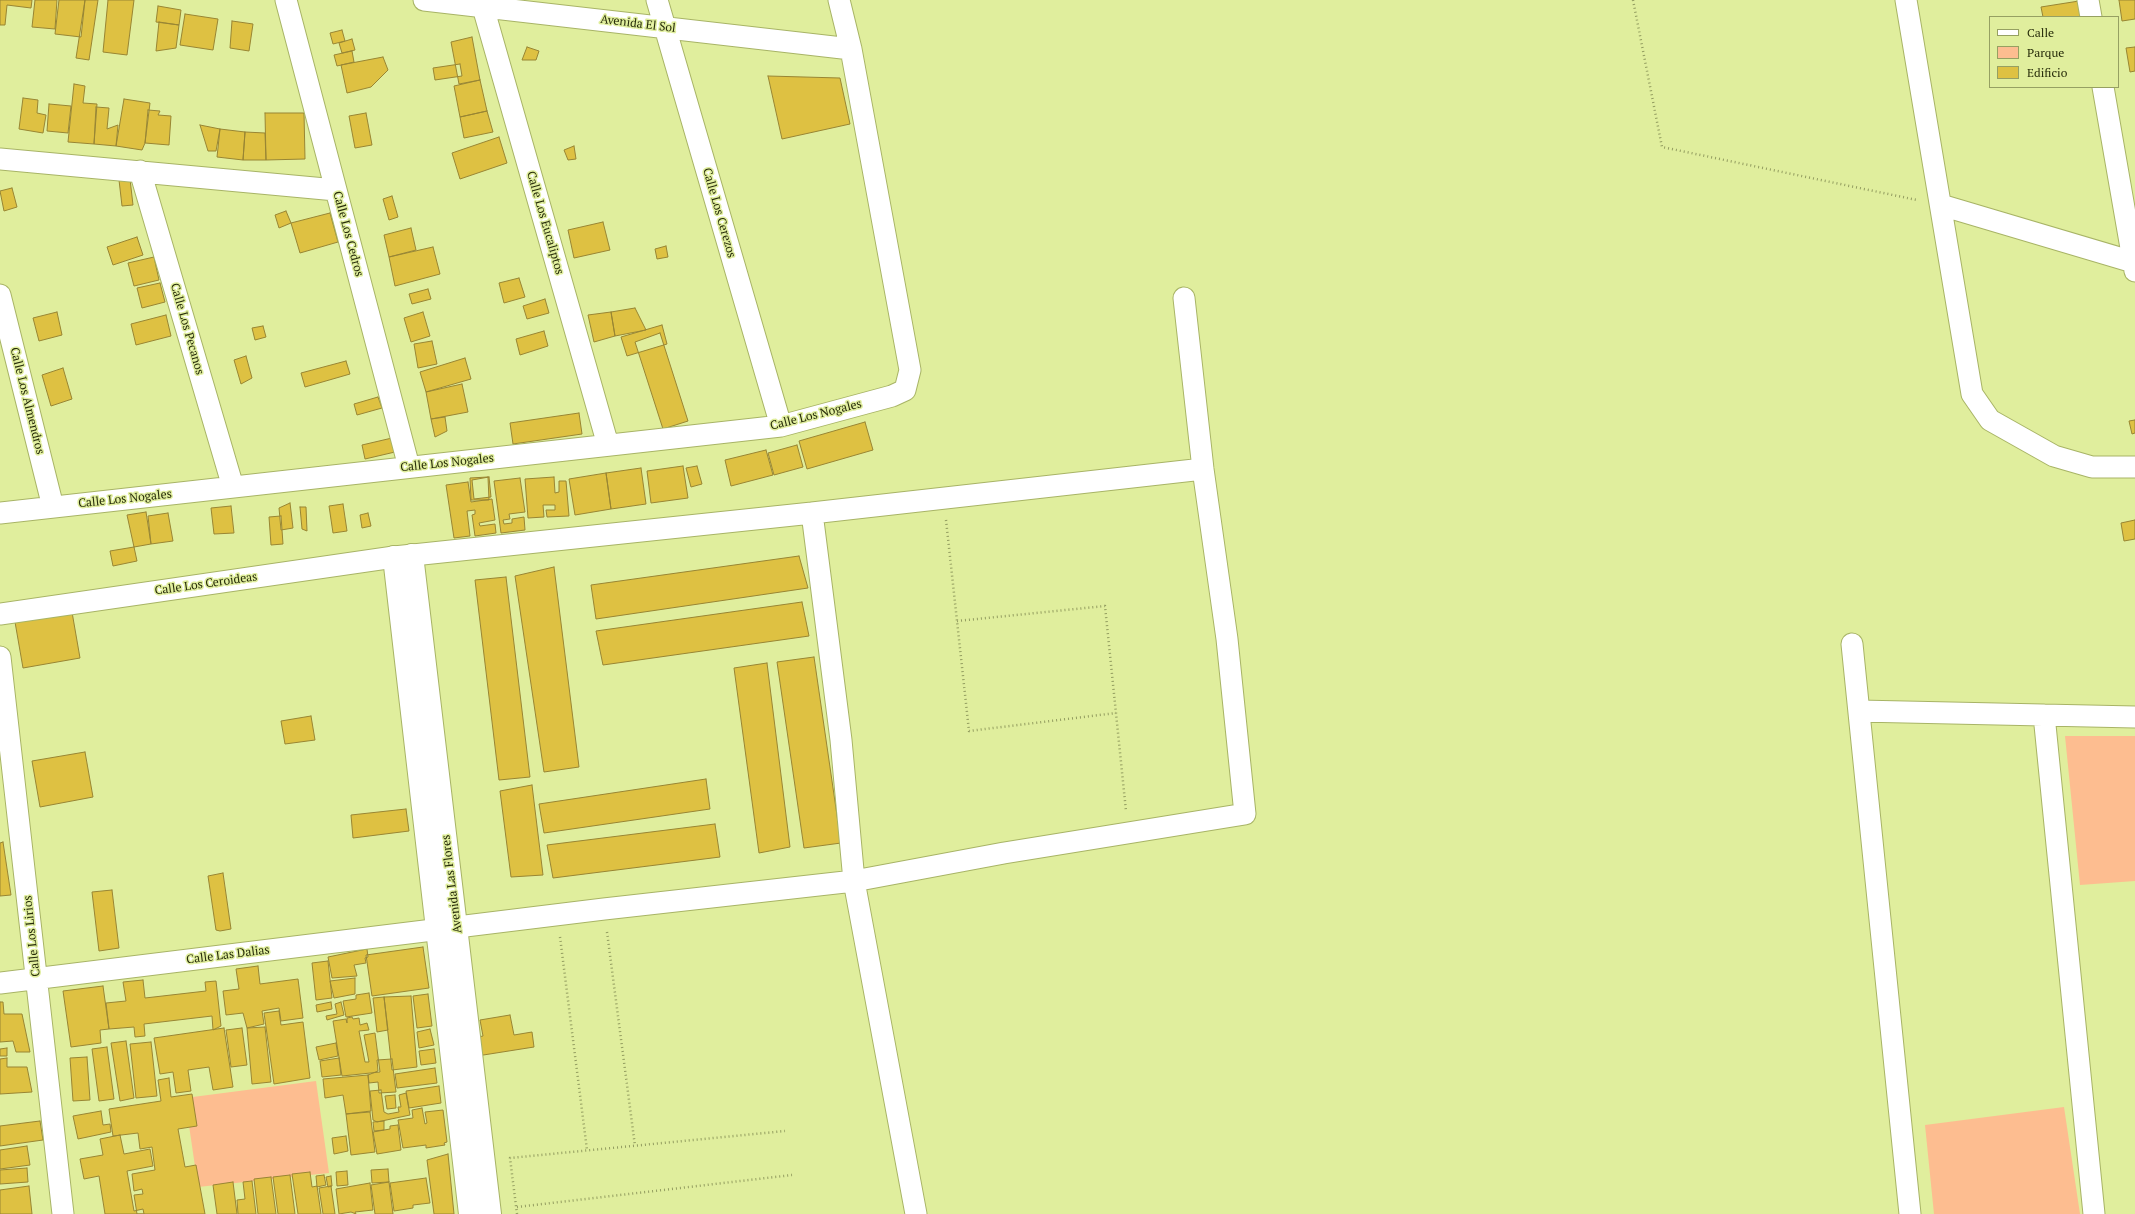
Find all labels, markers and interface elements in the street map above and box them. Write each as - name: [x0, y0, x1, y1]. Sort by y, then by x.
- street label: Avenida El Sol: [600, 12, 676, 36]
- legend: [1989, 16, 2119, 88]
- text: Calle: [2027, 25, 2054, 40]
- text: Parque: [2027, 45, 2064, 60]
- text: Edificio: [2027, 65, 2067, 80]
- street label: Calle Los Cerezos: [699, 166, 739, 260]
- street label: Calle Los Eucaliptos: [523, 170, 567, 276]
- street label: Calle Los Cedros: [330, 190, 366, 278]
- street label: Calle Los Pecanos: [167, 281, 207, 377]
- street label: Calle Los Almendros: [7, 346, 47, 456]
- street label: Calle Los Nogales: [769, 397, 863, 433]
- street label: Calle Los Nogales: [400, 451, 494, 475]
- street label: Calle Los Nogales: [78, 487, 172, 511]
- street label: Calle Los Ceroideas: [154, 570, 258, 598]
- street label: Avenida Las Flores: [439, 834, 465, 934]
- street label: Calle Los Lirios: [21, 895, 43, 977]
- street label: Calle Las Dalias: [186, 943, 270, 967]

